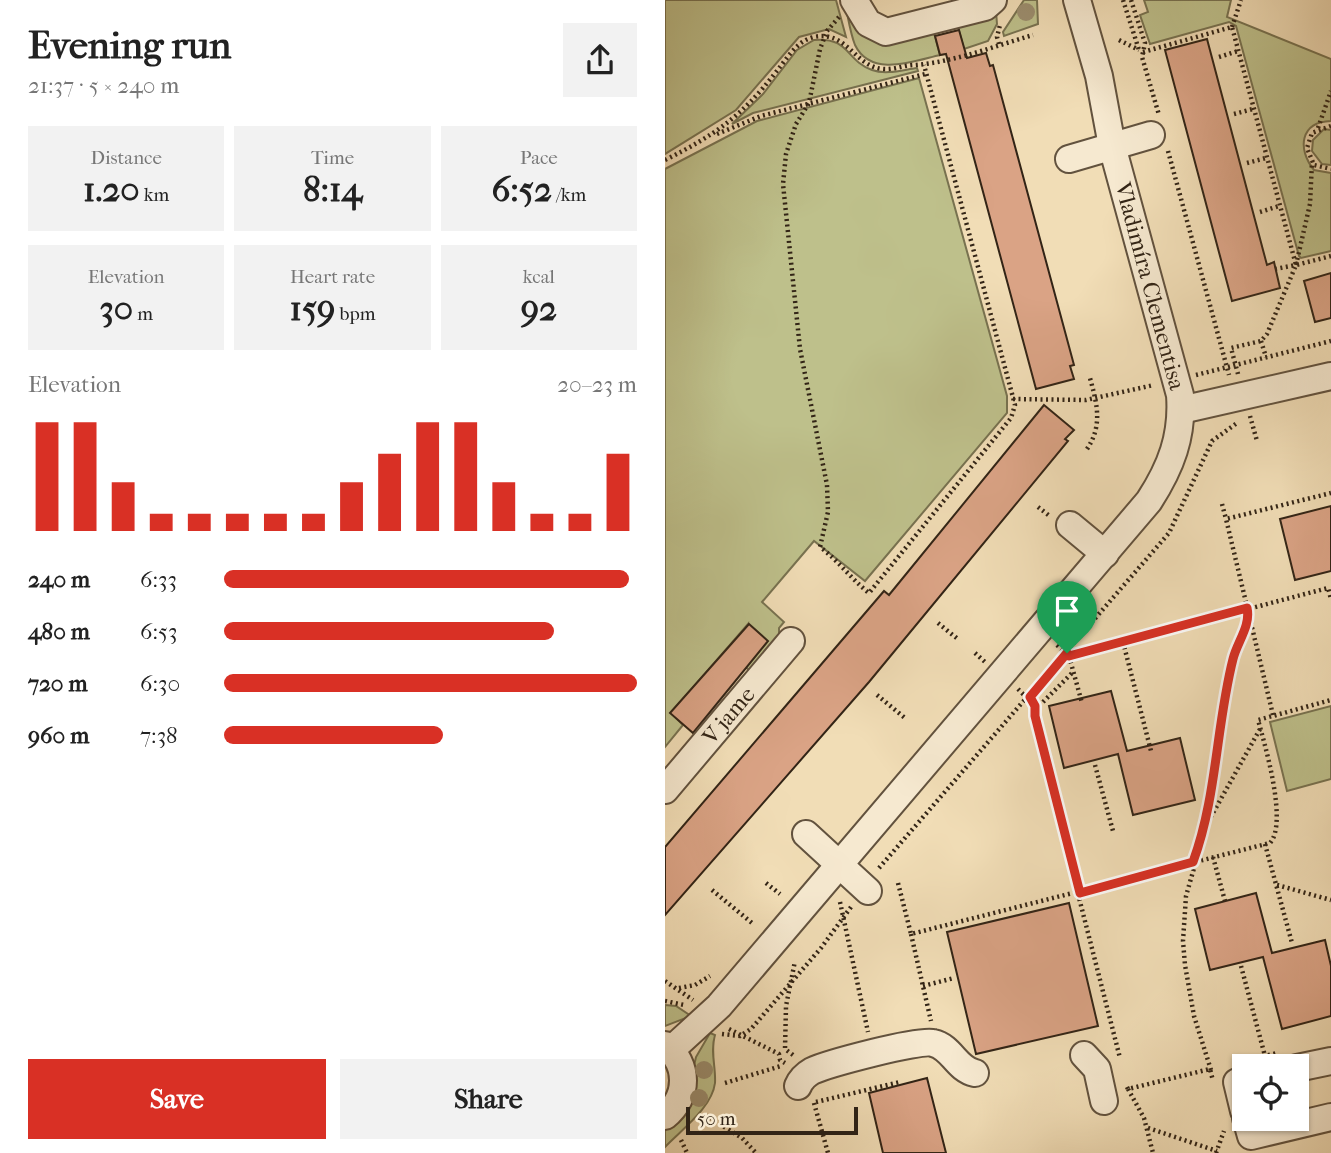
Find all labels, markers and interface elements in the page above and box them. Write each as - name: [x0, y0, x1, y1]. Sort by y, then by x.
- text: Evening run: [28, 23, 231, 68]
- button: share: [563, 23, 637, 97]
- text: 21:37 · 5 × 240 m: [28, 72, 180, 99]
- text: Distance: [90, 147, 162, 169]
- text: Time: [311, 147, 354, 169]
- text: Pace: [520, 147, 558, 169]
- text: 1.20: [83, 169, 140, 210]
- text: 8:14: [303, 169, 362, 210]
- text: 6:52: [491, 169, 552, 210]
- street label: Vladimíra Clementisa: [1109, 178, 1191, 393]
- text: km: [140, 184, 169, 206]
- text: /km: [552, 184, 586, 206]
- text: Elevation: [88, 266, 165, 288]
- text: Heart rate: [290, 266, 375, 288]
- text: kcal: [523, 266, 555, 288]
- text: 30: [99, 288, 133, 329]
- text: 159: [290, 288, 335, 329]
- text: 92: [521, 288, 557, 329]
- text: m: [133, 303, 153, 325]
- text: bpm: [335, 303, 375, 325]
- text: Elevation: [28, 371, 121, 398]
- text: 20–23 m: [557, 371, 637, 398]
- text: 240 m: [28, 566, 90, 593]
- text: 6:33: [140, 566, 177, 593]
- pin: [1037, 581, 1097, 653]
- icon: arrive: [1048, 592, 1086, 630]
- text: 480 m: [28, 618, 90, 645]
- text: 6:53: [140, 618, 177, 645]
- text: 720 m: [28, 670, 88, 697]
- text: 6:30: [140, 670, 180, 697]
- street label: V jame: [696, 681, 760, 750]
- text: 960 m: [28, 722, 89, 749]
- text: 7:38: [140, 722, 178, 749]
- map controls: [1232, 1054, 1309, 1131]
- button: locate: [1232, 1054, 1309, 1131]
- button: Save: [28, 1059, 326, 1139]
- button: Share: [340, 1059, 637, 1139]
- scale bar: [686, 1104, 857, 1136]
- text: 50 m: [697, 1108, 736, 1130]

